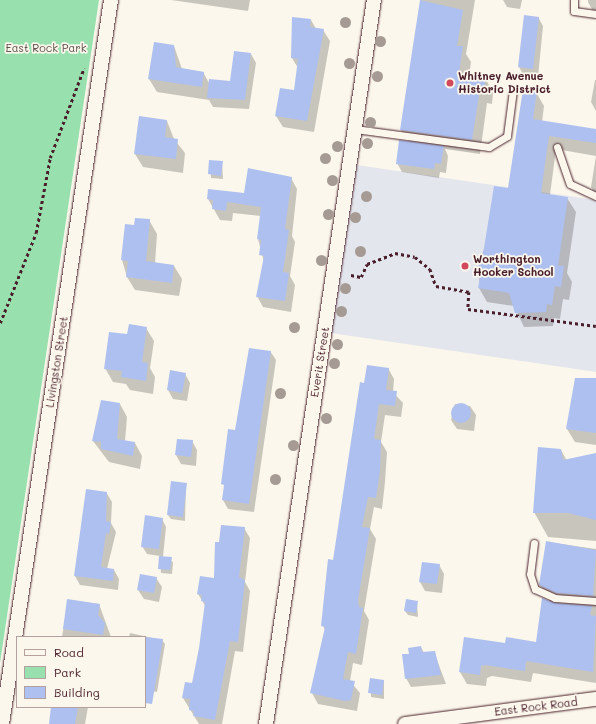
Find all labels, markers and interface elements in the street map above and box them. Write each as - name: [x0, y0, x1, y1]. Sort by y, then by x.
- park label: East Rock Park: [5, 41, 87, 55]
- place label: Whitney Avenue Historic District: [458, 70, 551, 96]
- marker: Whitney Avenue Historic District: [445, 78, 455, 88]
- place label: Worthington Hooker School: [473, 253, 554, 279]
- marker: Worthington Hooker School: [460, 261, 470, 271]
- street label: Livingston Street: [43, 315, 71, 409]
- street label: Everit Street: [308, 326, 332, 398]
- legend: [16, 636, 146, 708]
- text: Road: [54, 644, 84, 660]
- text: Park: [54, 664, 81, 680]
- text: Building: [54, 684, 100, 700]
- street label: East Rock Road: [494, 695, 578, 719]

